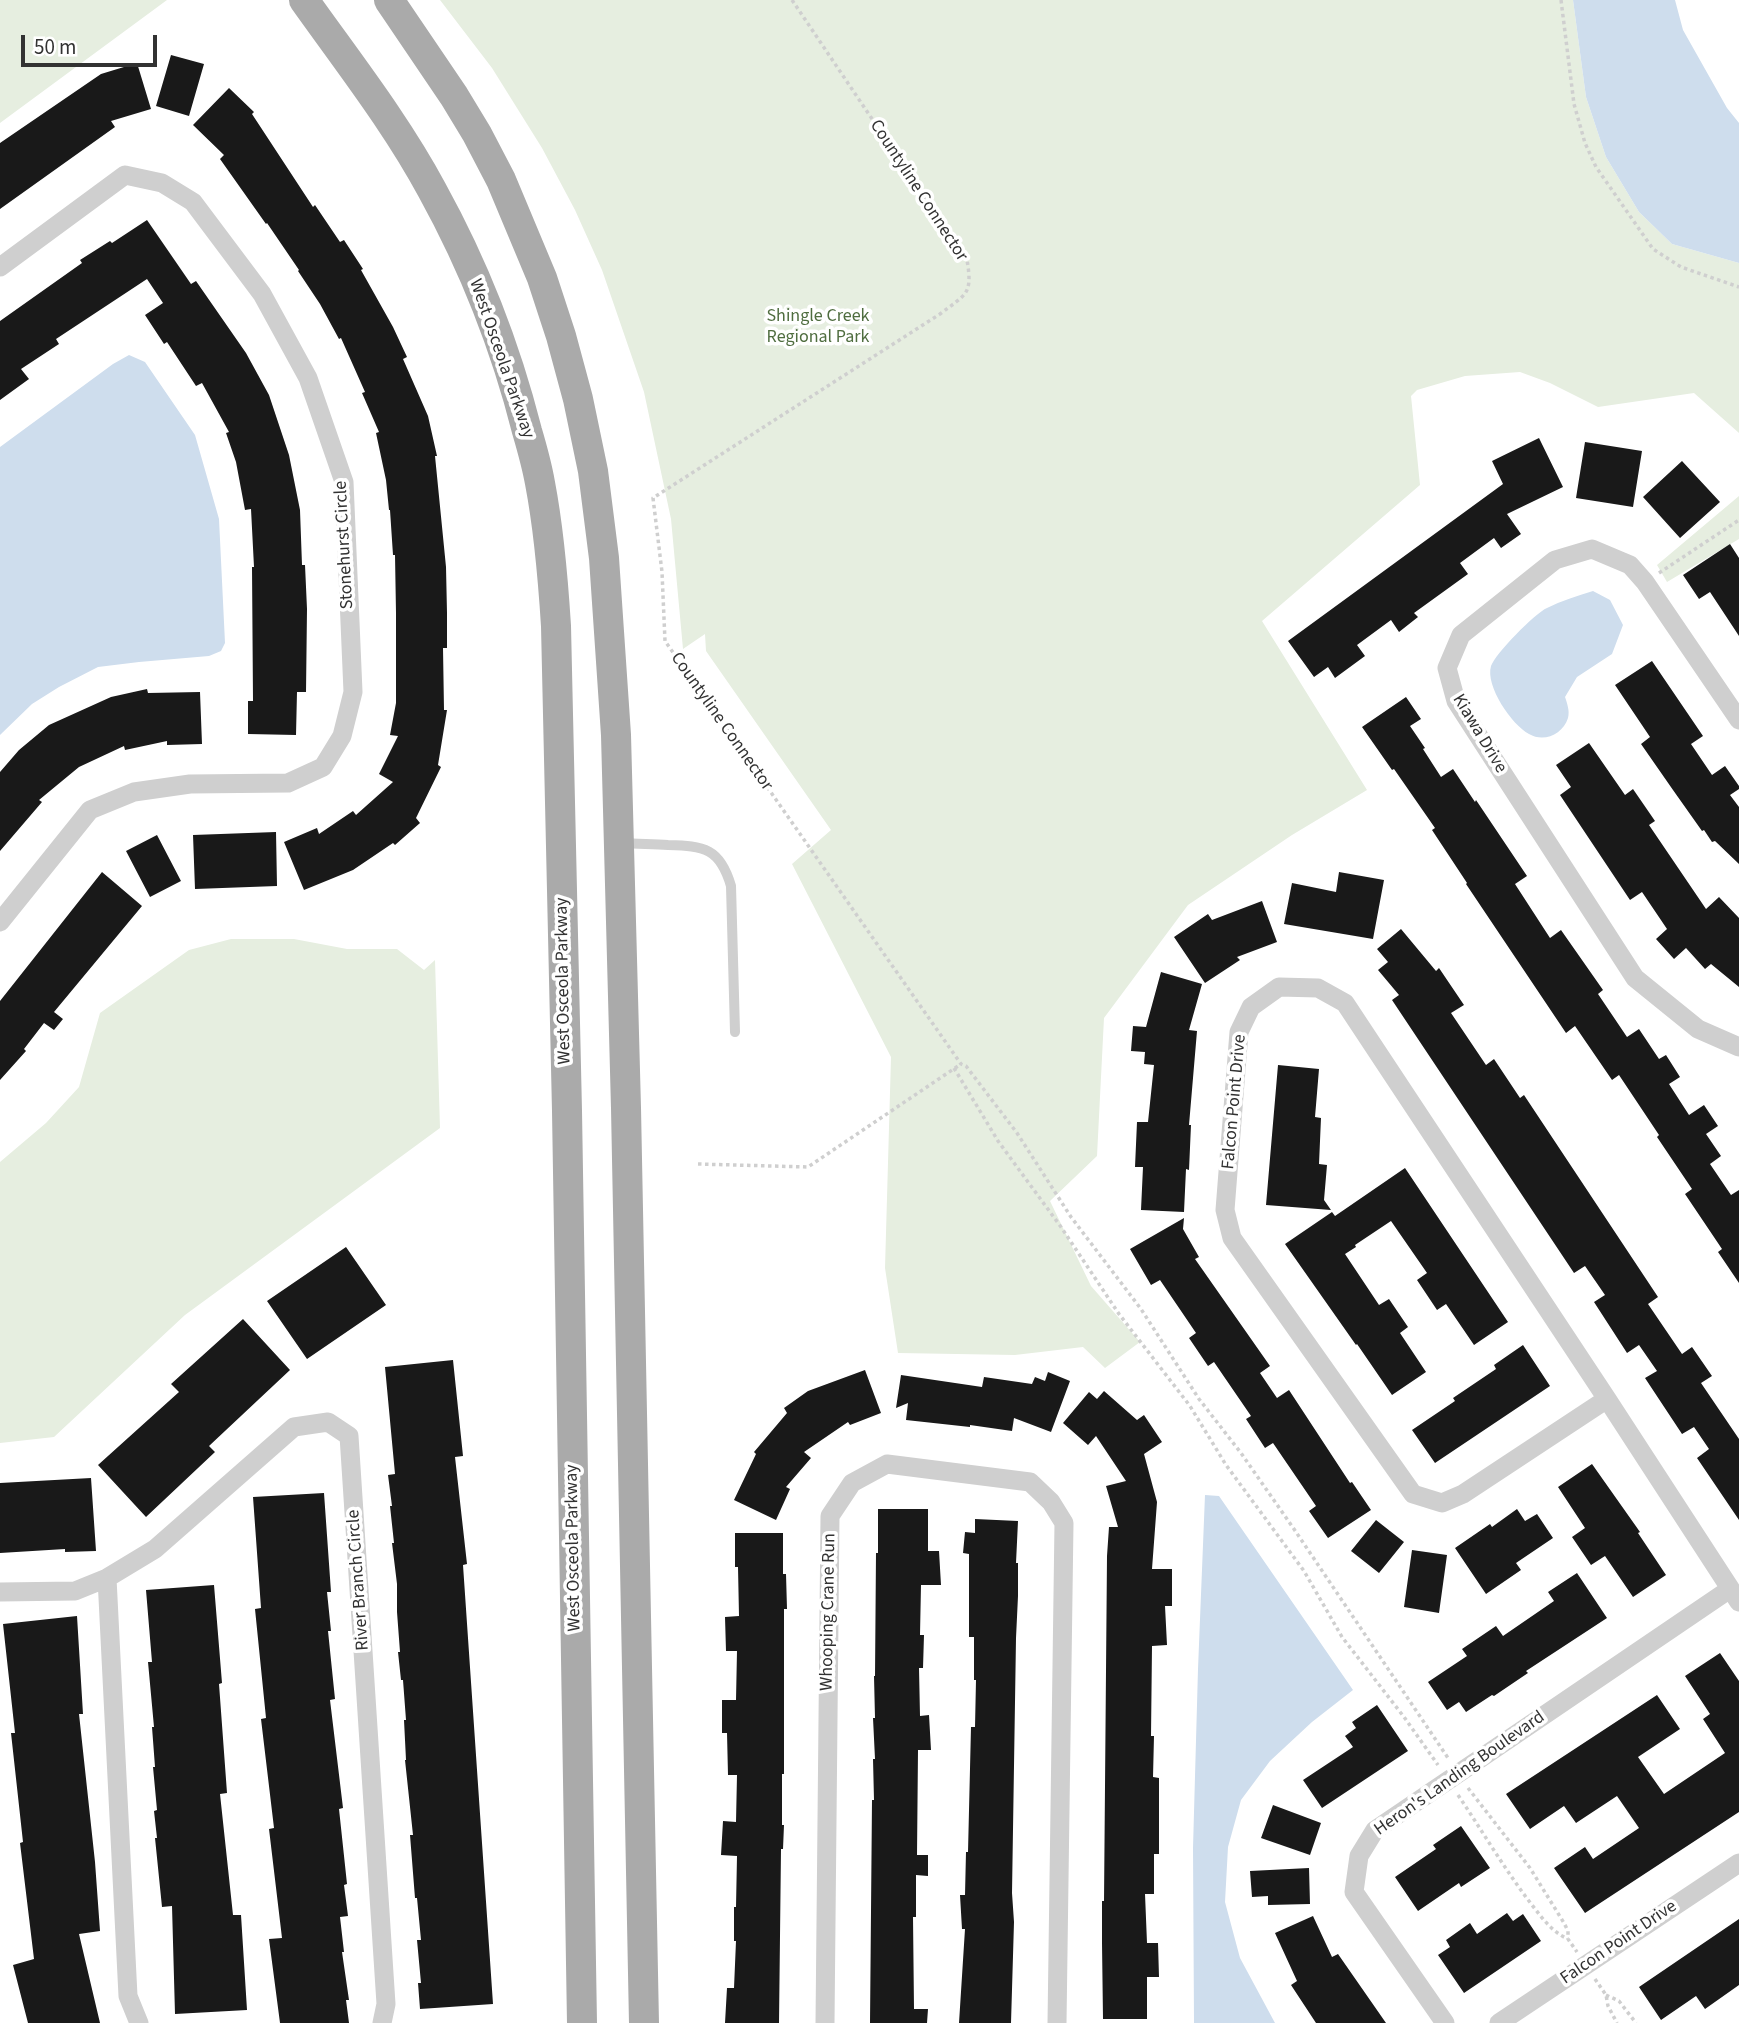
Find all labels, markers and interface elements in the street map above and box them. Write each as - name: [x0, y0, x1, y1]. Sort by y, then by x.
- scale bar: [24, 21, 161, 65]
- text: 50 m: [34, 32, 76, 62]
- street label: Countyline Connector: [864, 116, 972, 266]
- street label: West Osceola Parkway: [464, 276, 538, 442]
- park label: Shingle Creek Regional Park: [767, 306, 869, 348]
- street label: Stonehurst Circle: [331, 480, 359, 610]
- street label: Countyline Connector: [665, 649, 777, 795]
- street label: Kiawa Drive: [1447, 691, 1511, 777]
- street label: West Osceola Parkway: [552, 897, 576, 1065]
- street label: Falcon Point Drive: [1218, 1034, 1252, 1170]
- street label: West Osceola Parkway: [562, 1464, 586, 1632]
- street label: River Branch Circle: [343, 1509, 375, 1651]
- street label: Whooping Crane Run: [817, 1533, 841, 1691]
- street label: Heron's Landing Boulevard: [1371, 1707, 1549, 1841]
- street label: Falcon Point Drive: [1557, 1896, 1681, 1990]

